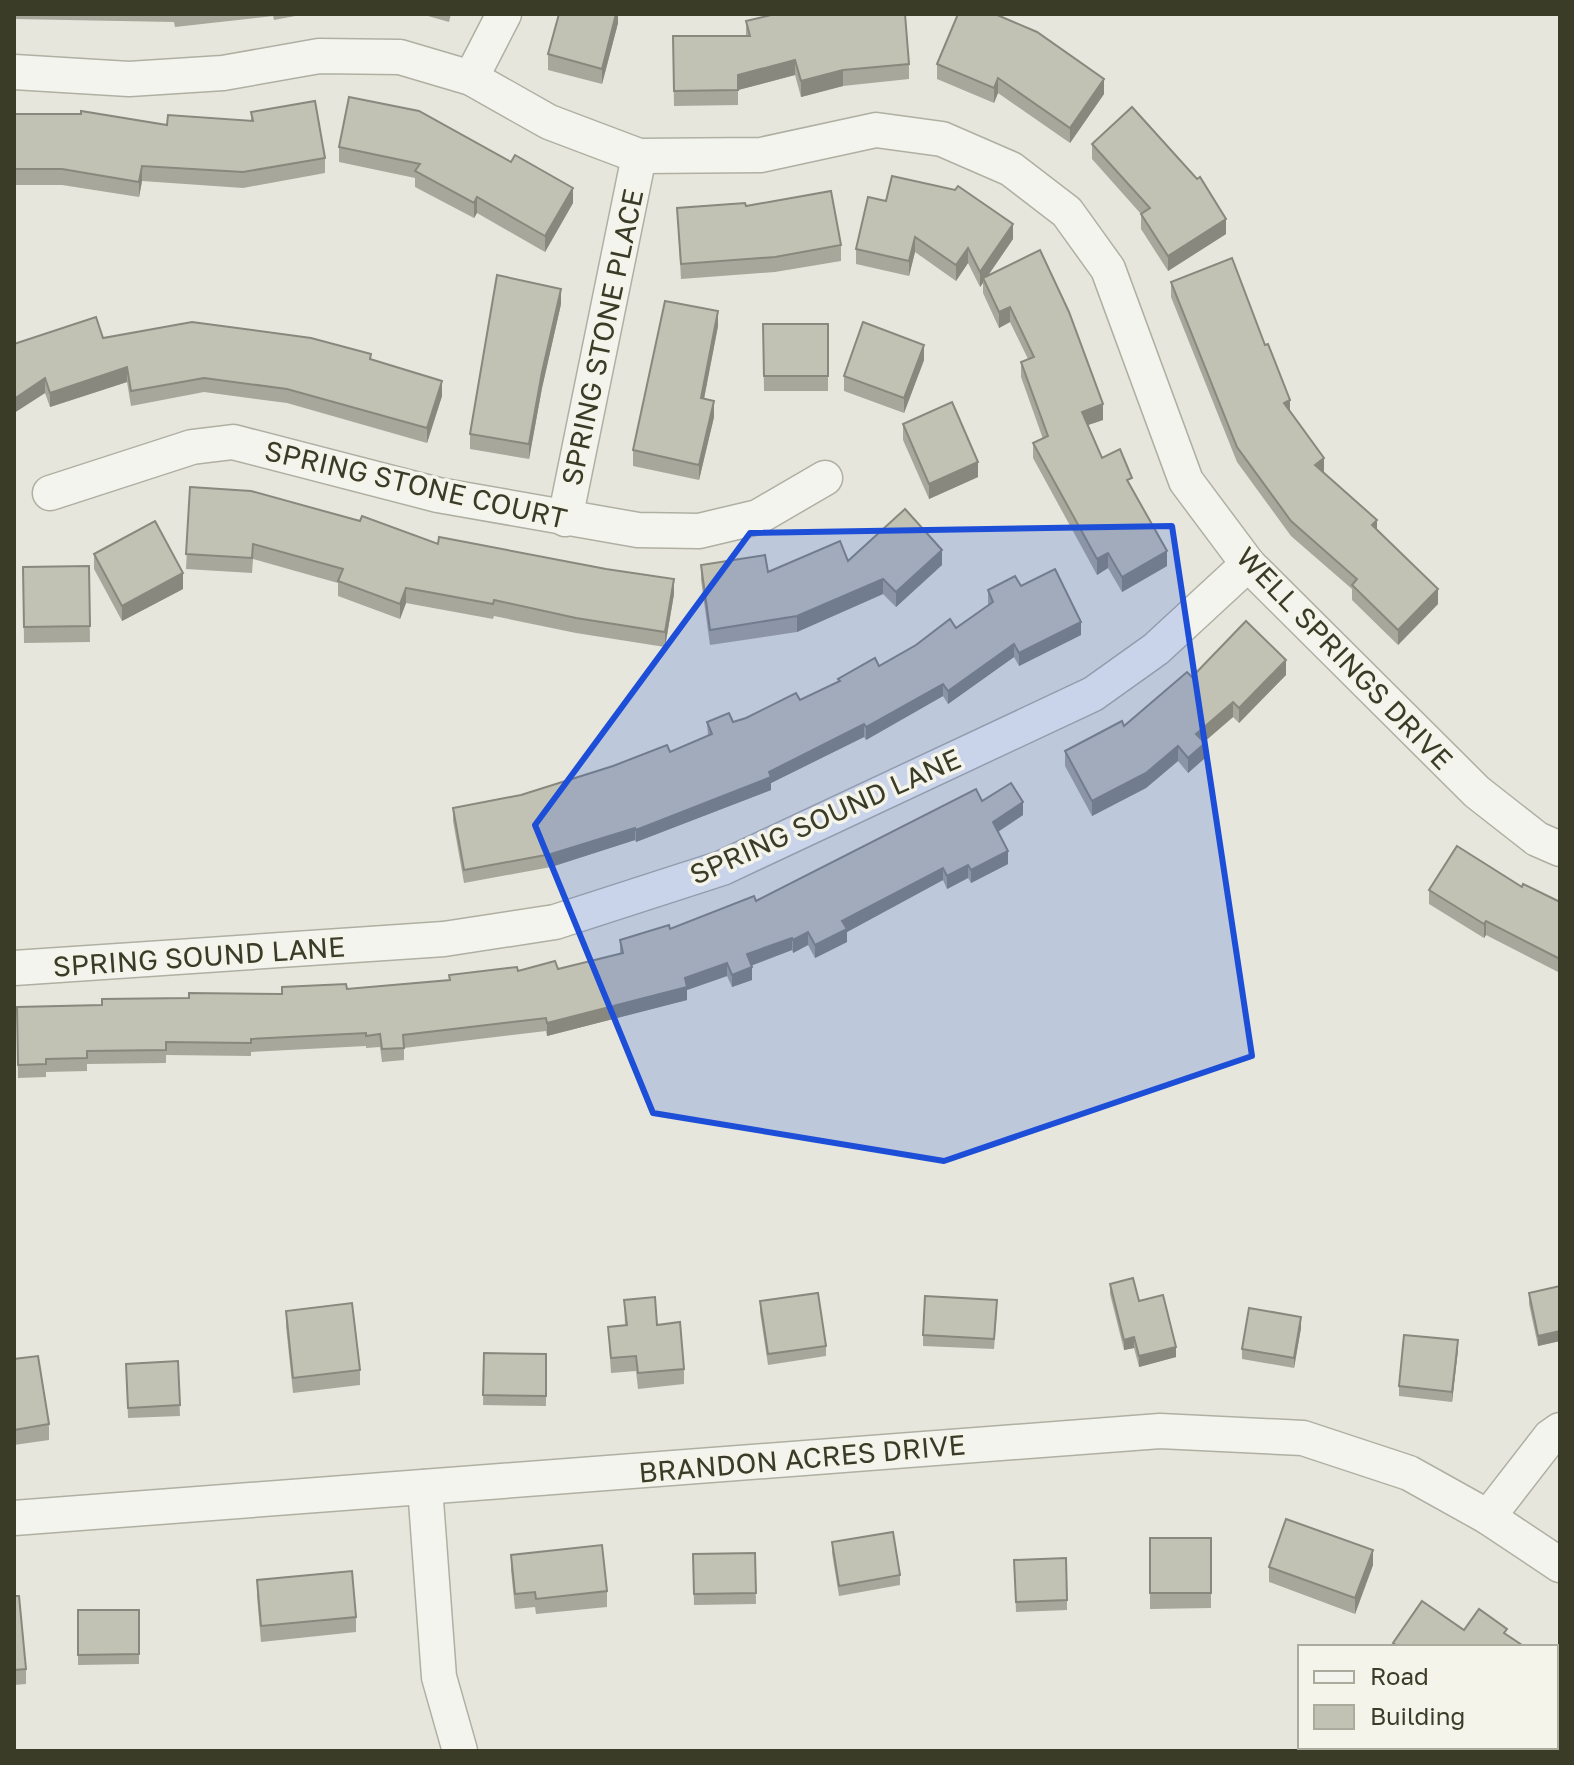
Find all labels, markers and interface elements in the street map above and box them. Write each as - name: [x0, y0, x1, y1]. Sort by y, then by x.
- street label: SPRING STONE PLACE: [554, 186, 650, 488]
- street label: SPRING STONE COURT: [262, 433, 570, 535]
- street label: WELL SPRINGS DRIVE: [1230, 540, 1460, 776]
- street label: SPRING SOUND LANE: [684, 741, 966, 891]
- street label: SPRING SOUND LANE: [52, 929, 346, 983]
- street label: BRANDON ACRES DRIVE: [637, 1427, 967, 1489]
- legend: [1298, 1645, 1558, 1749]
- text: Road: [1370, 1661, 1429, 1690]
- text: Building: [1370, 1701, 1465, 1730]

